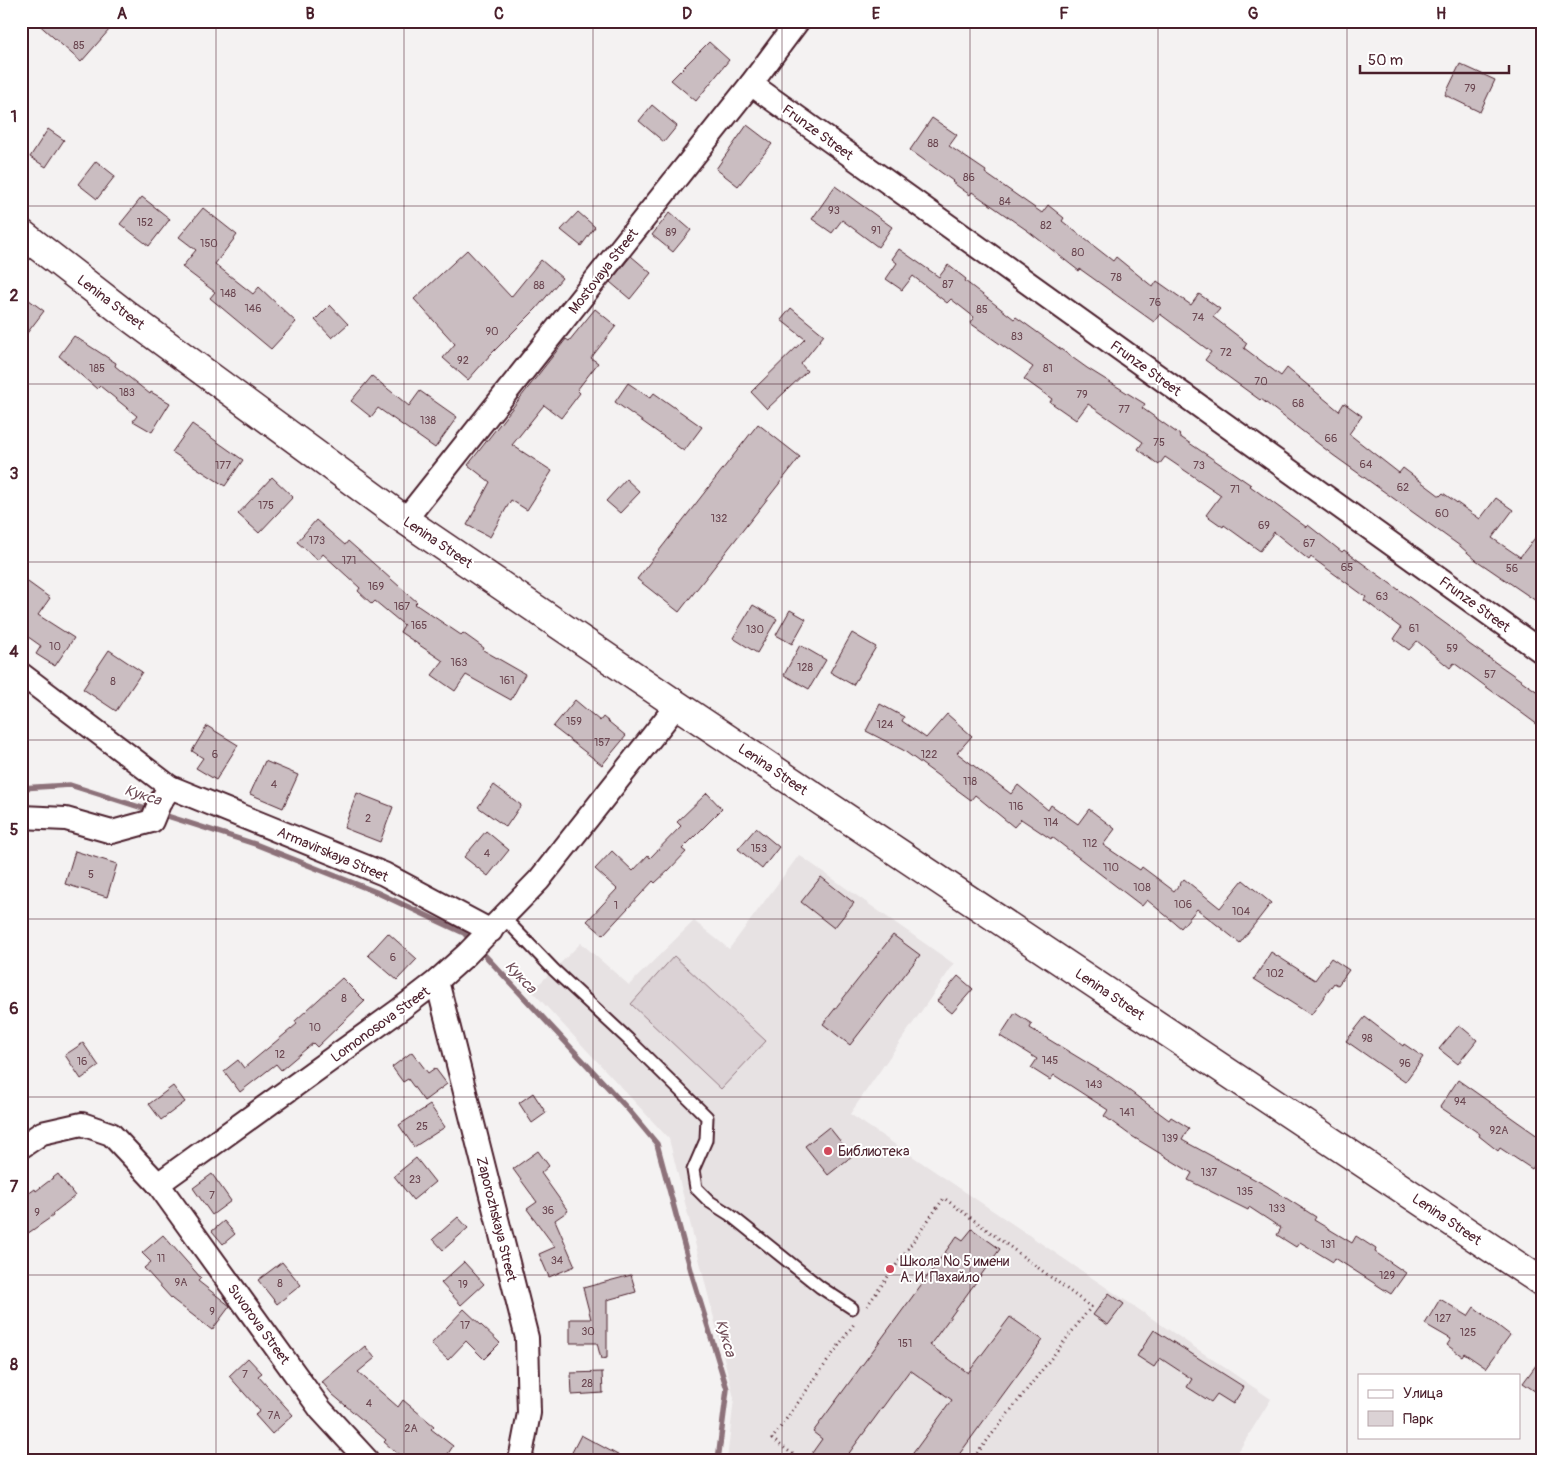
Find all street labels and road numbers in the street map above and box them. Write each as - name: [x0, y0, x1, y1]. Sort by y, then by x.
- street label: Frunze Street: [779, 101, 857, 164]
- street label: Mostovaya Street: [565, 225, 642, 317]
- street label: Lenina Street: [74, 271, 148, 334]
- street label: Frunze Street: [1107, 337, 1185, 400]
- street label: Lenina Street: [400, 513, 476, 572]
- street label: Frunze Street: [1436, 573, 1514, 636]
- street label: Lenina Street: [735, 740, 811, 799]
- street label: Armavirskaya Street: [275, 823, 391, 886]
- street label: Lenina Street: [1072, 965, 1148, 1024]
- street label: Lomonosova Street: [328, 983, 433, 1066]
- street label: Zaporozhskaya Street: [473, 1155, 520, 1284]
- street label: Lenina Street: [1409, 1190, 1485, 1249]
- street label: Suvorova Street: [224, 1281, 294, 1368]

